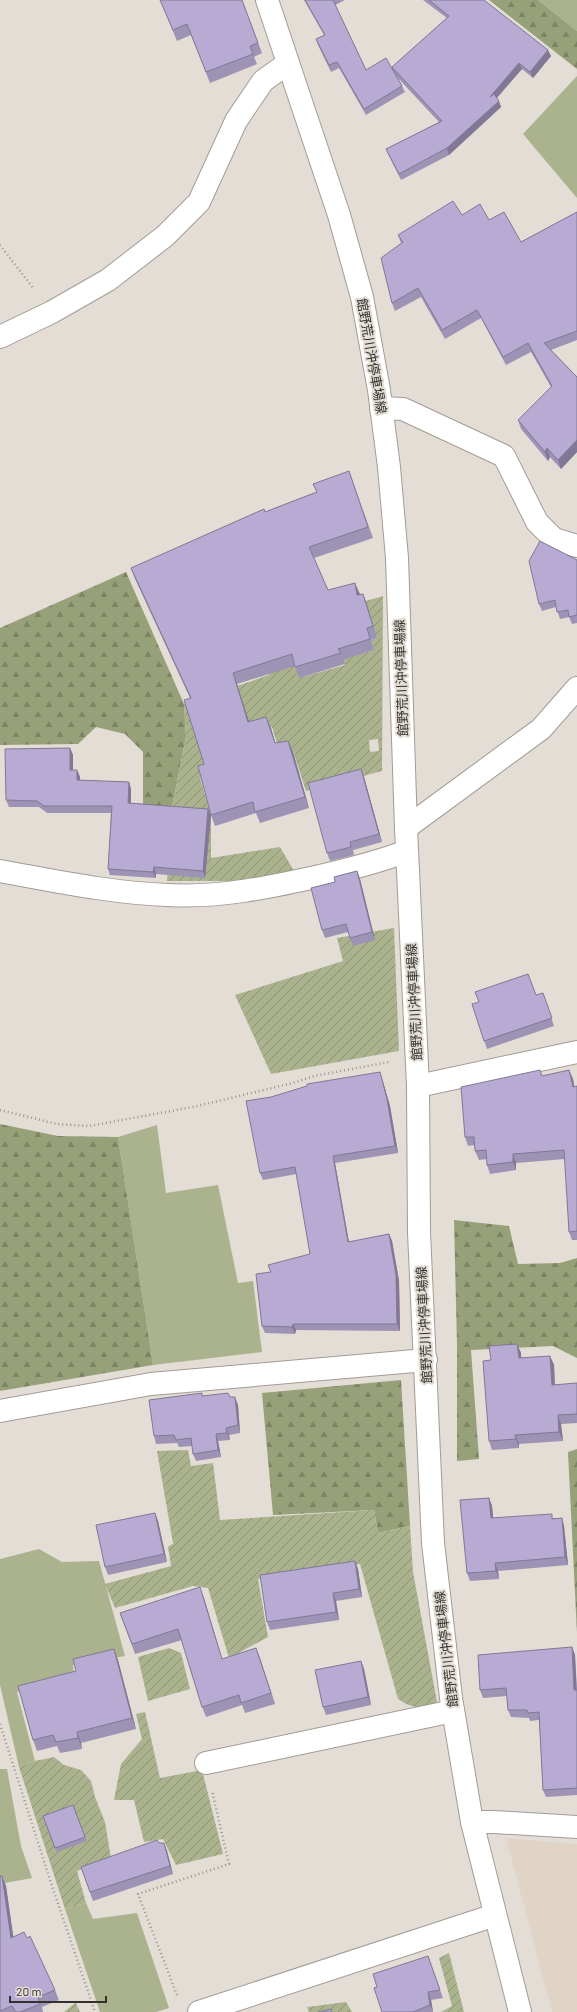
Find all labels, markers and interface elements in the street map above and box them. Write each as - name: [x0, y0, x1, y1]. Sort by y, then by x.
- street label: 館野荒川沖停車場線: [354, 297, 390, 415]
- street label: 館野荒川沖停車場線: [391, 619, 411, 737]
- street label: 館野荒川沖停車場線: [403, 943, 425, 1061]
- street label: 館野荒川沖停車場線: [413, 1266, 435, 1384]
- street label: 館野荒川沖停車場線: [431, 1590, 461, 1708]
- scale bar: [10, 1978, 106, 2004]
- text: 20 m: [16, 1984, 42, 1998]

